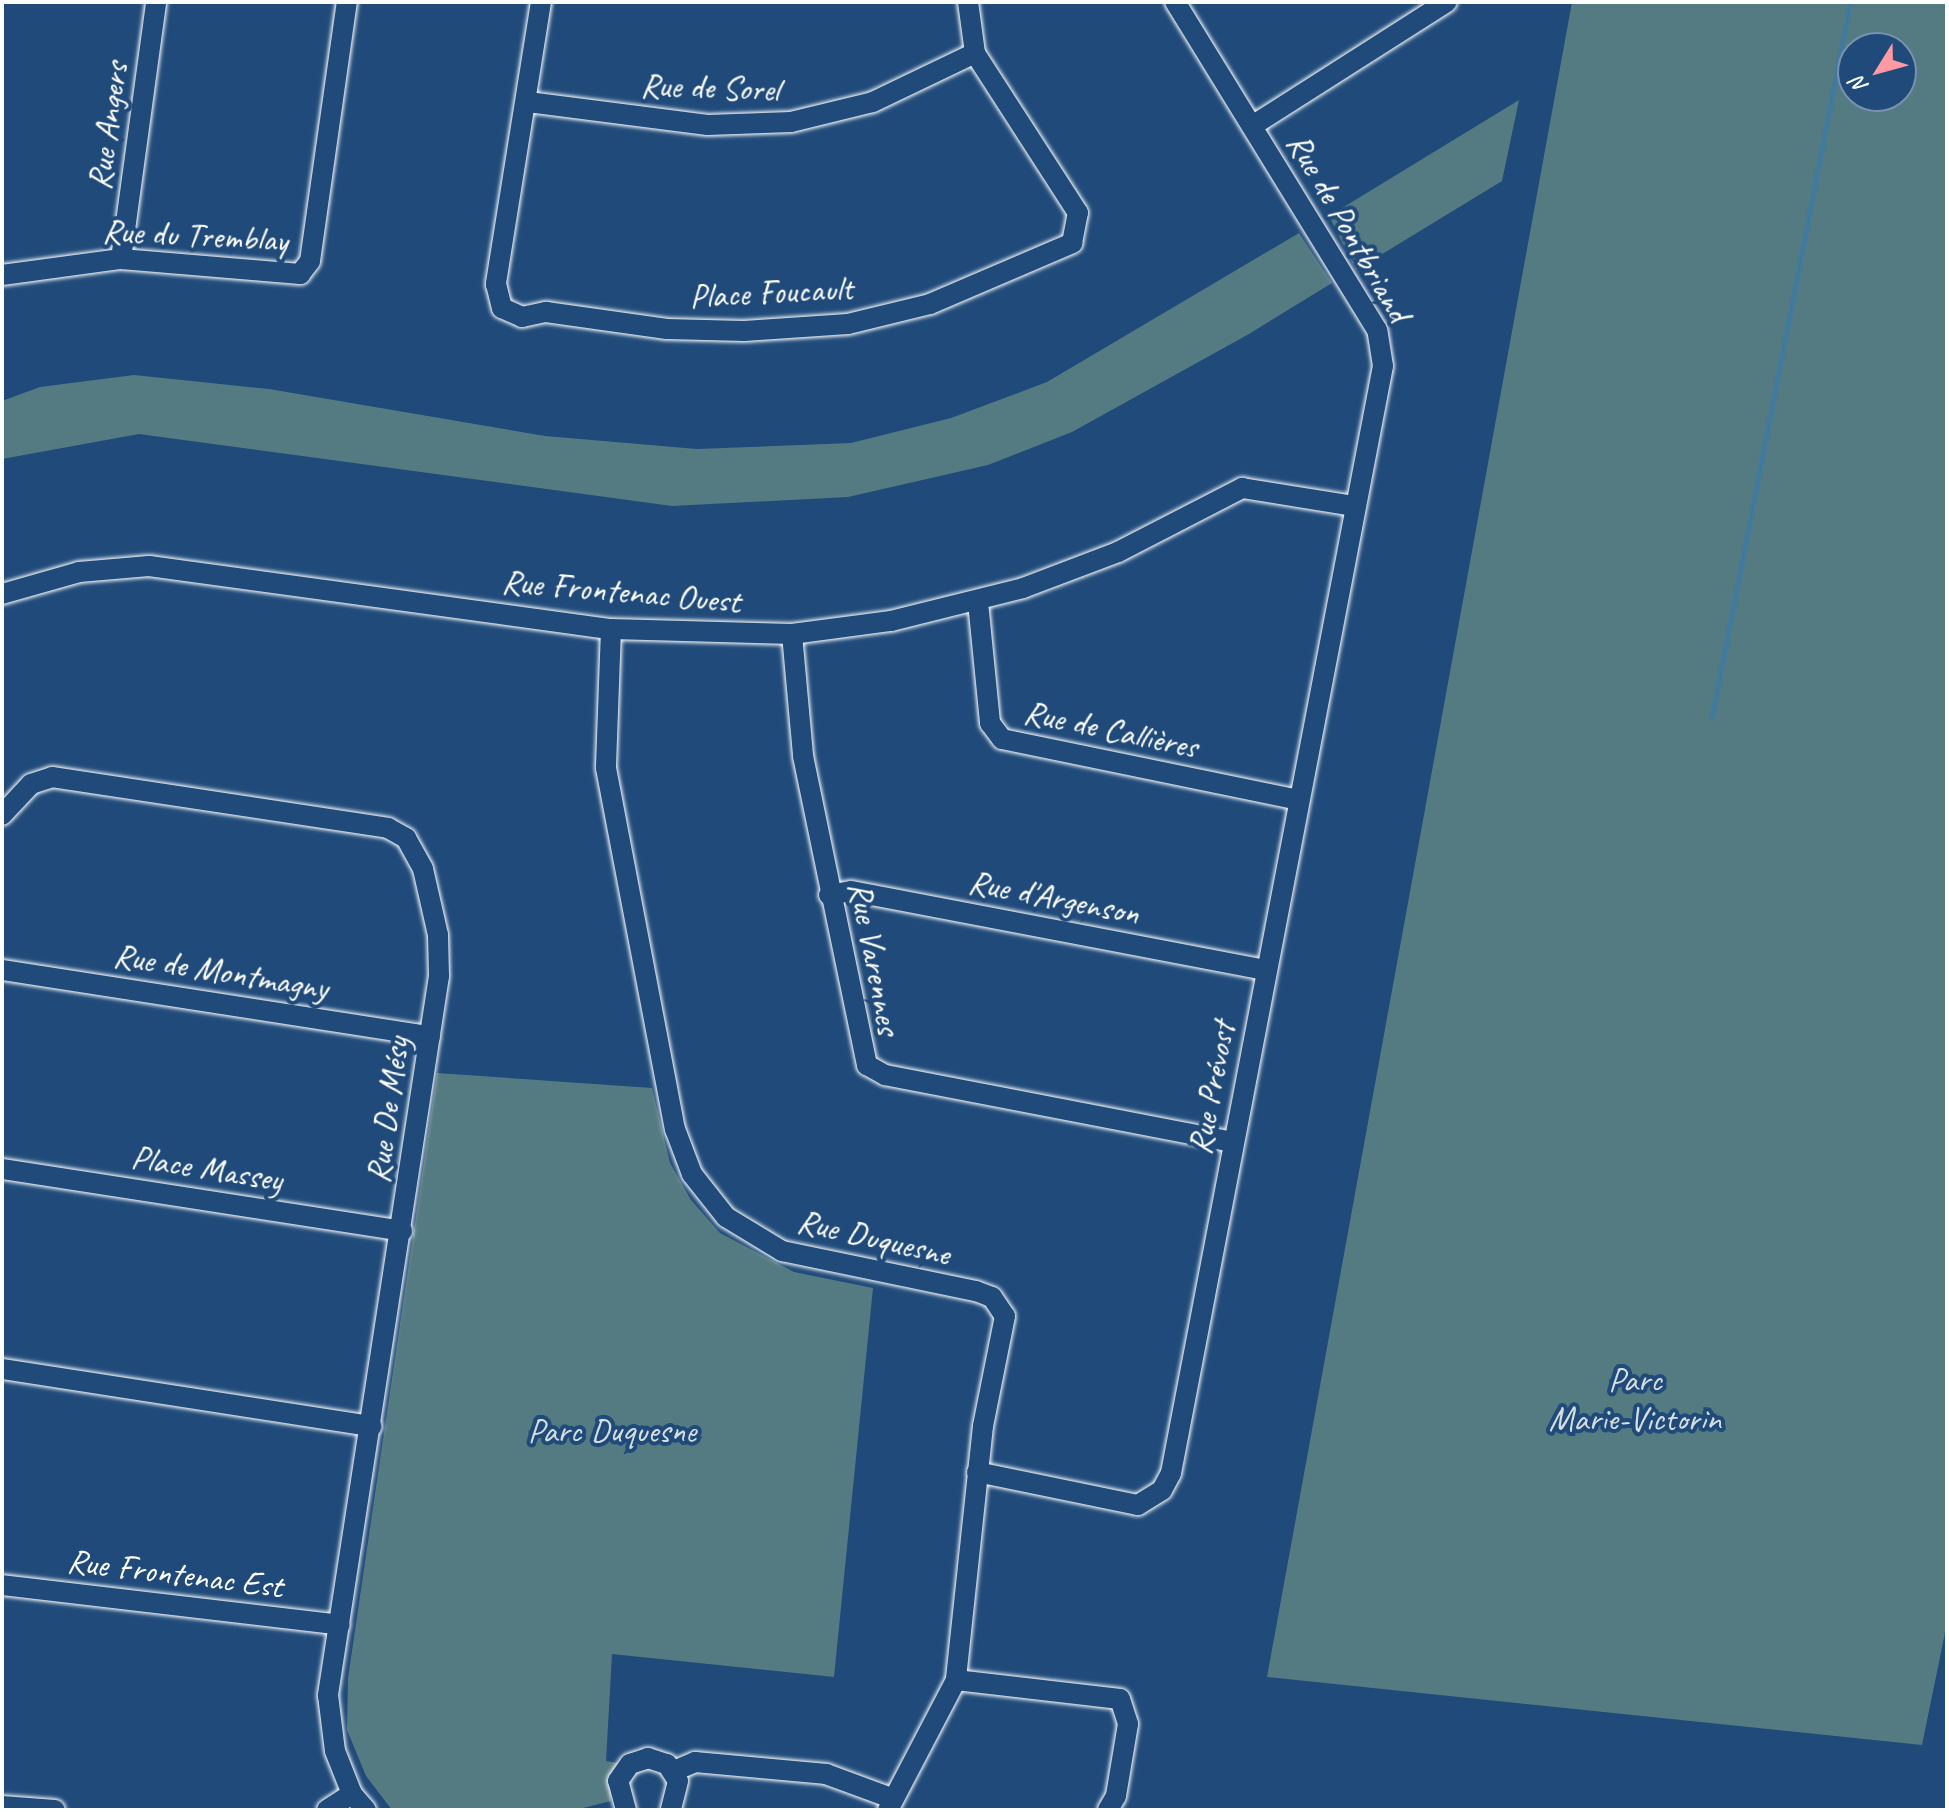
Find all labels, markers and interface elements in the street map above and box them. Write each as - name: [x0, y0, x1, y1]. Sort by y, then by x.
- north arrow: [1837, 32, 1917, 112]
- street label: Rue Angers: [78, 60, 136, 192]
- street label: Rue de Sorel: [640, 64, 780, 110]
- text: N: [1844, 71, 1875, 99]
- street label: Rue de Pontbriand: [1279, 125, 1419, 329]
- street label: Rue du Tremblay: [101, 210, 289, 260]
- street label: Place Foucault: [689, 267, 853, 317]
- street label: Rue Frontenac Ouest: [500, 560, 742, 622]
- street label: Rue de Callières: [1020, 691, 1202, 767]
- street label: Rue d'Argenson: [965, 860, 1143, 934]
- street label: Rue Varennes: [840, 878, 910, 1038]
- street label: Rue de Montmagny: [111, 934, 331, 1008]
- street label: Rue Prévost: [1178, 1018, 1244, 1158]
- street label: Rue De Mésy: [357, 1034, 417, 1186]
- street label: Place Massey: [128, 1136, 286, 1200]
- street label: Rue Duquesne: [794, 1200, 954, 1274]
- park label: Parc Marie-Victorin: [1549, 1359, 1721, 1438]
- park label: Parc Duquesne: [528, 1411, 696, 1451]
- street label: Rue Frontenac Est: [65, 1540, 285, 1606]

